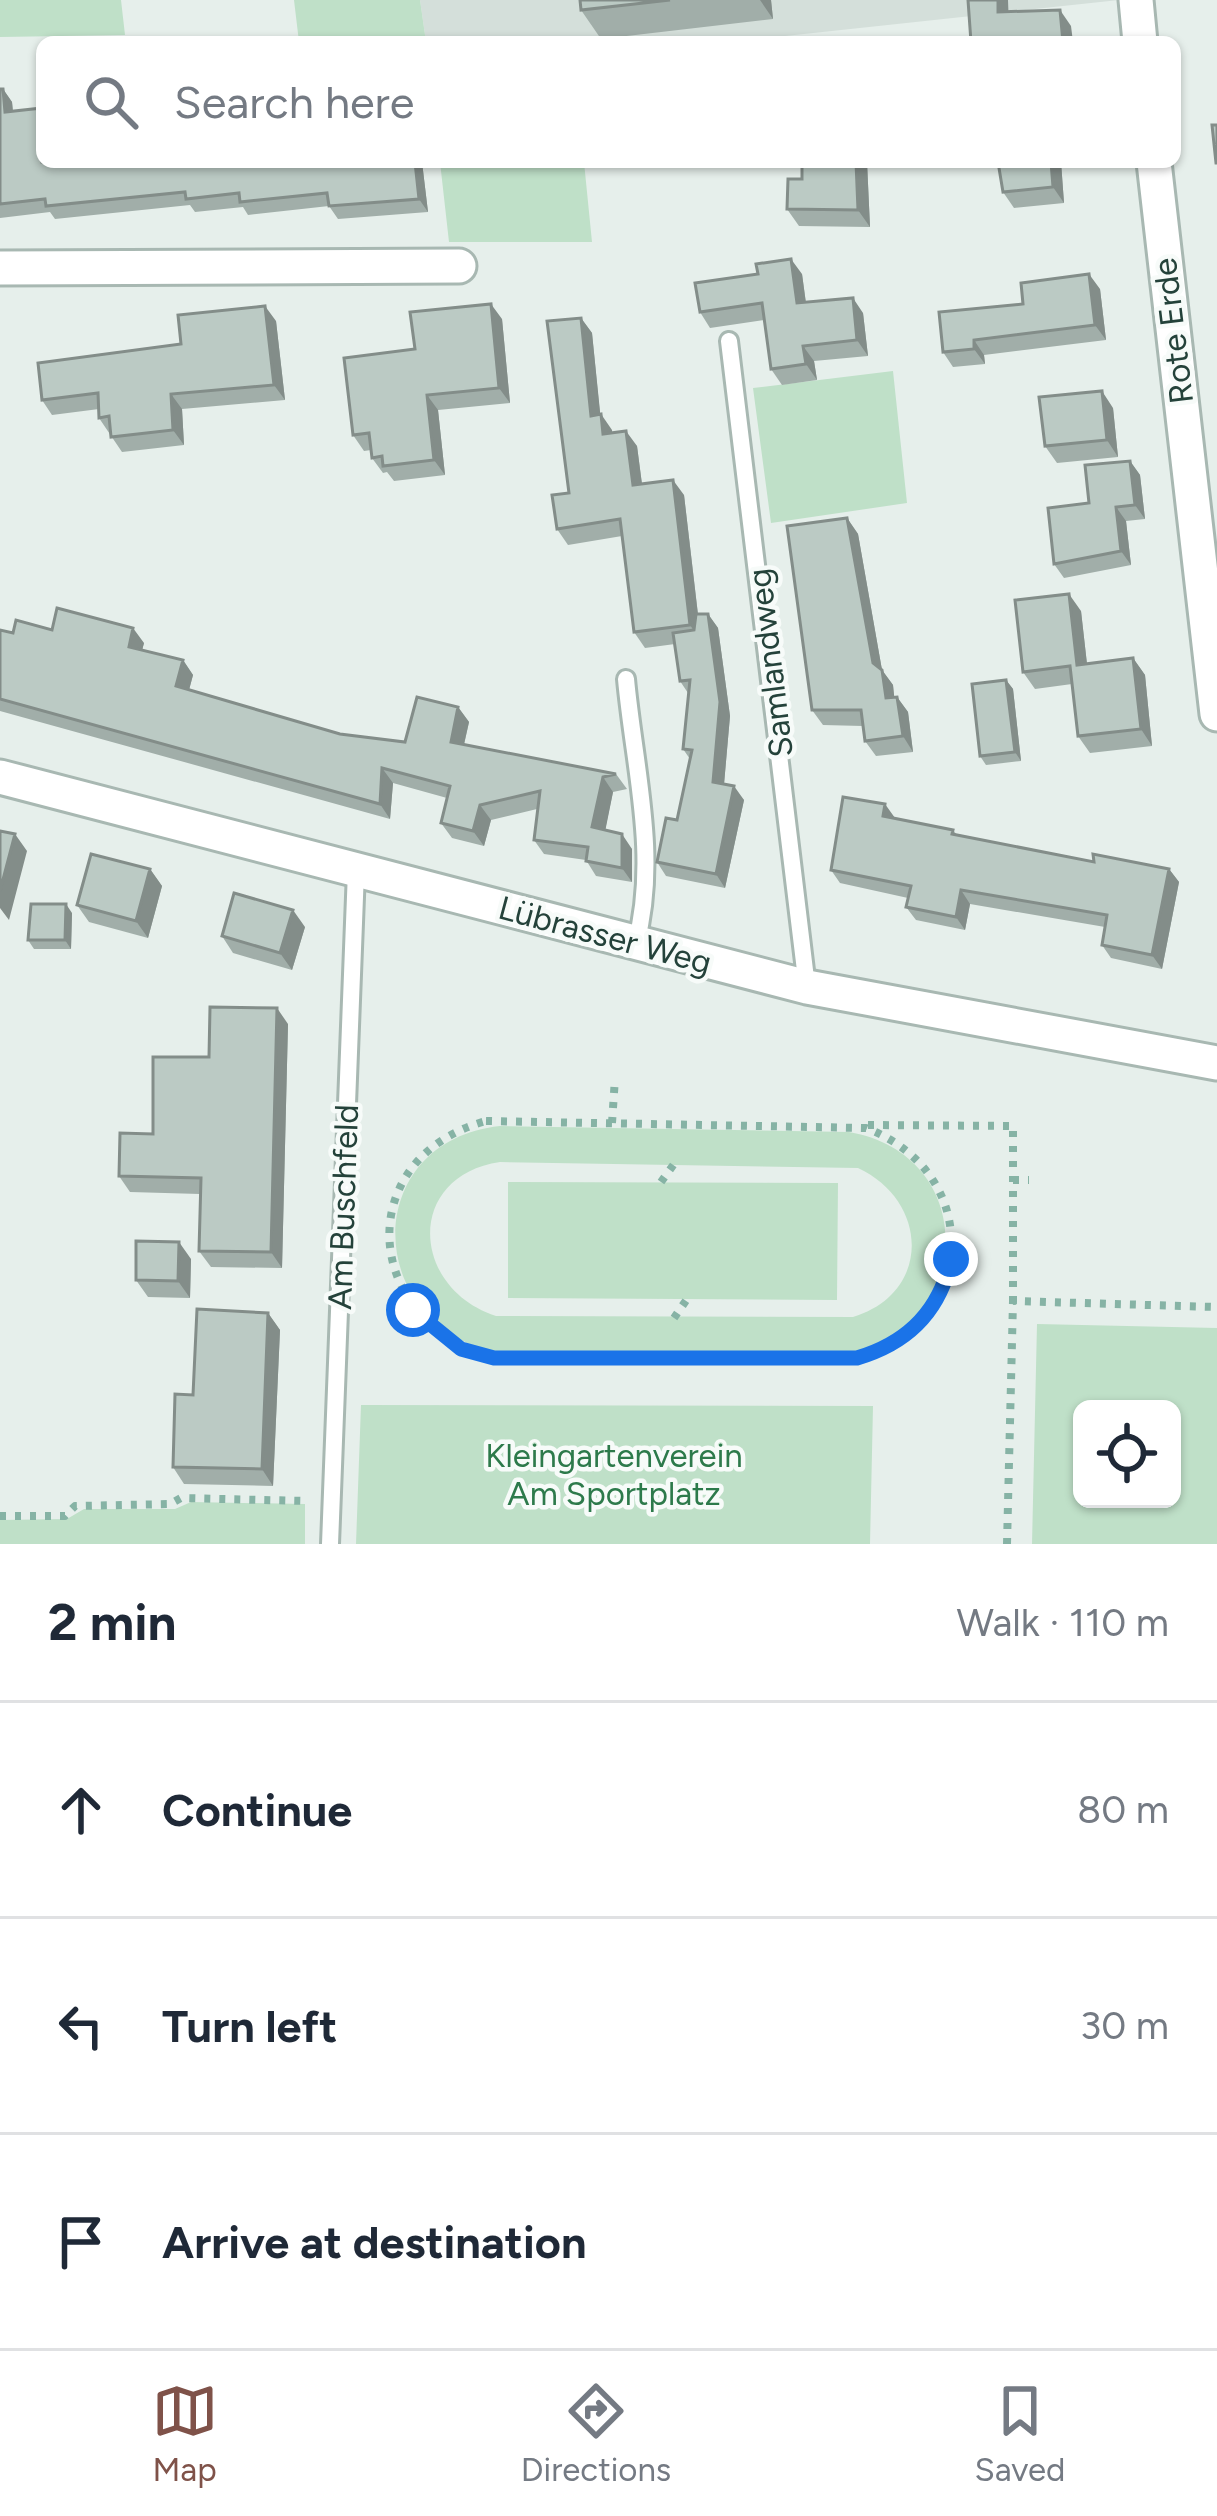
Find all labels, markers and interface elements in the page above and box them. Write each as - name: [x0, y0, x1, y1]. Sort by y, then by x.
- search box: [36, 36, 1181, 168]
- icon: search: [78, 69, 144, 135]
- text: Search here: [174, 75, 414, 129]
- street label: Rote Erde: [1145, 256, 1201, 406]
- street label: Samlandweg: [739, 566, 801, 760]
- street label: Lübrasser Weg: [494, 888, 716, 982]
- street label: Am Buschfeld: [320, 1104, 366, 1310]
- route end: [924, 1232, 978, 1286]
- route start: [386, 1283, 440, 1337]
- map controls: [1073, 1400, 1181, 1508]
- button: locate: [1073, 1400, 1181, 1508]
- park label: Kleingartenverein Am Sportplatz: [485, 1436, 743, 1513]
- text: 2 min: [48, 1592, 176, 1653]
- text: Walk · 110 m: [957, 1599, 1169, 1646]
- icon: ahead: [48, 1777, 114, 1843]
- text: Continue: [162, 1783, 352, 1837]
- text: 80 m: [1077, 1786, 1169, 1833]
- icon: left: [48, 1993, 114, 2059]
- text: Turn left: [162, 1999, 337, 2053]
- text: 30 m: [1080, 2002, 1169, 2049]
- icon: arrive: [48, 2209, 114, 2275]
- text: Arrive at destination: [162, 2215, 586, 2269]
- tab: Map: [152, 2378, 218, 2489]
- tab: Directions: [521, 2378, 671, 2489]
- tab: Saved: [974, 2378, 1065, 2489]

